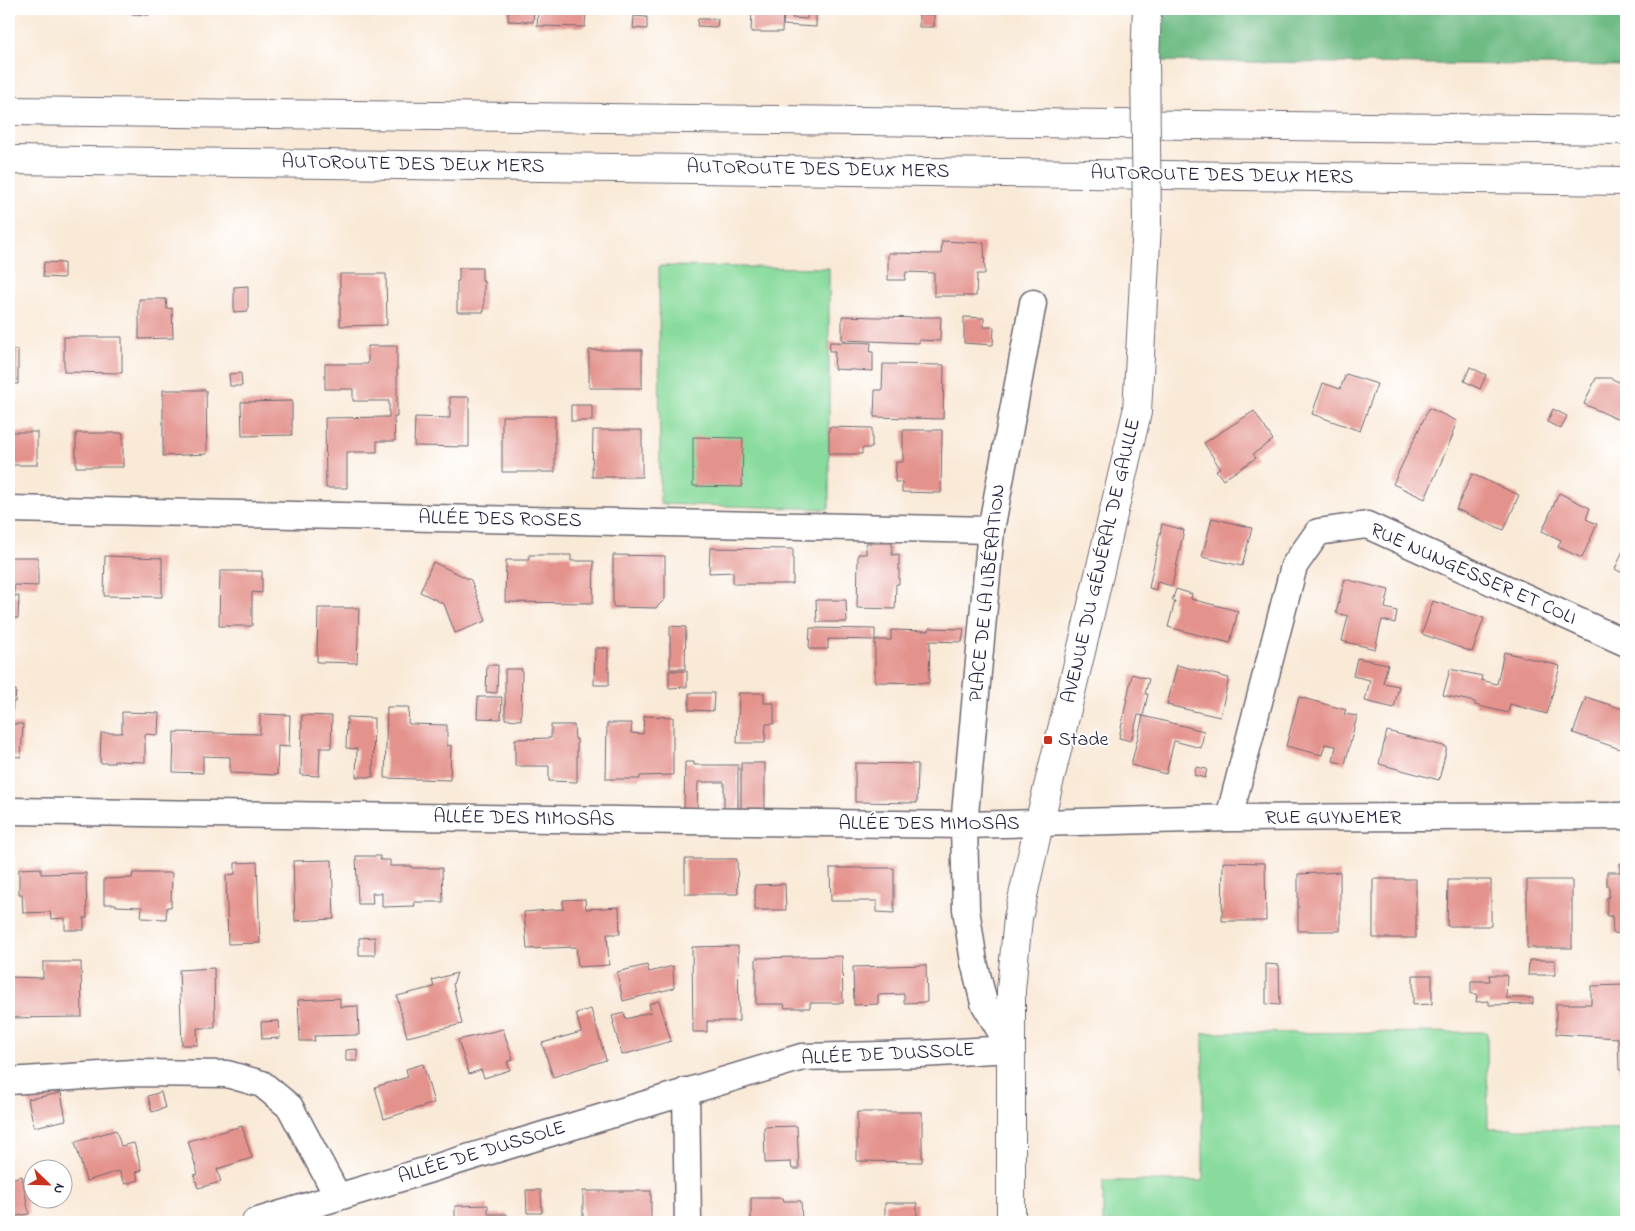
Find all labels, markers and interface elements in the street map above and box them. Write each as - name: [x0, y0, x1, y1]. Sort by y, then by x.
- street label: AUTOROUTE DES DEUX MERS: [281, 148, 545, 182]
- street label: AUTOROUTE DES DEUX MERS: [686, 153, 950, 187]
- street label: AUTOROUTE DES DEUX MERS: [1090, 159, 1354, 193]
- street label: AVENUE DU GÉNÉRAL DE GAULLE: [1055, 416, 1149, 706]
- street label: PLACE DE LA LIBÉRATION: [962, 483, 1014, 703]
- street label: ALLÉE DES ROSES: [418, 504, 582, 536]
- street label: RUE NUNGESSER ET COLI: [1365, 516, 1581, 634]
- place label: Stade: [1058, 726, 1109, 755]
- marker: Stade: [1042, 734, 1054, 746]
- street label: ALLÉE DES MIMOSAS: [433, 803, 615, 835]
- street label: RUE GUYNEMER: [1265, 804, 1402, 833]
- street label: ALLÉE DES MIMOSAS: [838, 810, 1020, 839]
- street label: ALLÉE DE DUSSOLE: [800, 1036, 976, 1074]
- street label: ALLÉE DE DUSSOLE: [395, 1114, 569, 1192]
- north arrow: [22, 1158, 72, 1208]
- text: N: [47, 1180, 70, 1197]

